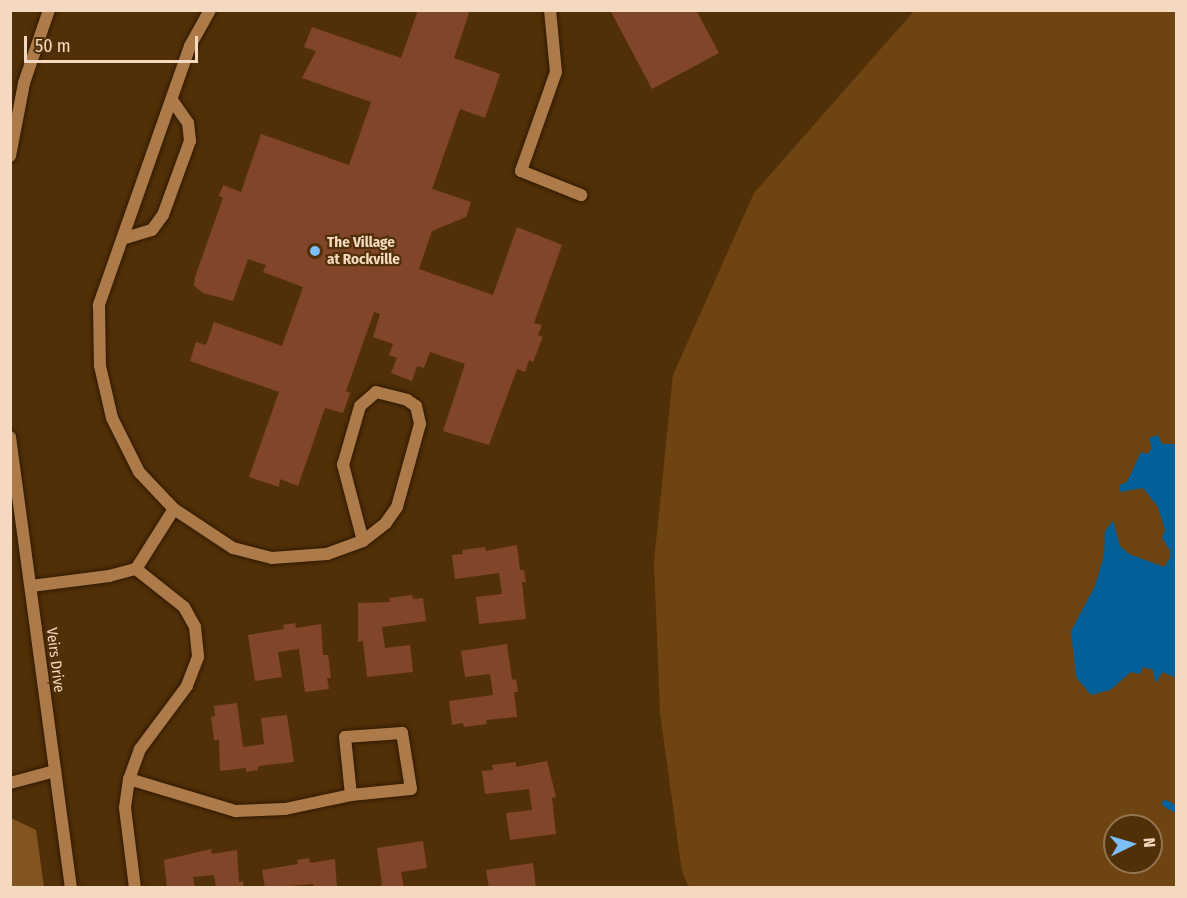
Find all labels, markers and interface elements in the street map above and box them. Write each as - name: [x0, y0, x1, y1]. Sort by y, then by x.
- scale bar: [27, 24, 201, 62]
- text: 50 m: [35, 35, 71, 57]
- place label: The Village at Rockville: [327, 233, 400, 268]
- marker: The Village at Rockville: [308, 244, 322, 258]
- street label: Veirs Drive: [42, 627, 68, 693]
- north arrow: [1103, 814, 1163, 874]
- text: N: [1140, 837, 1159, 848]

